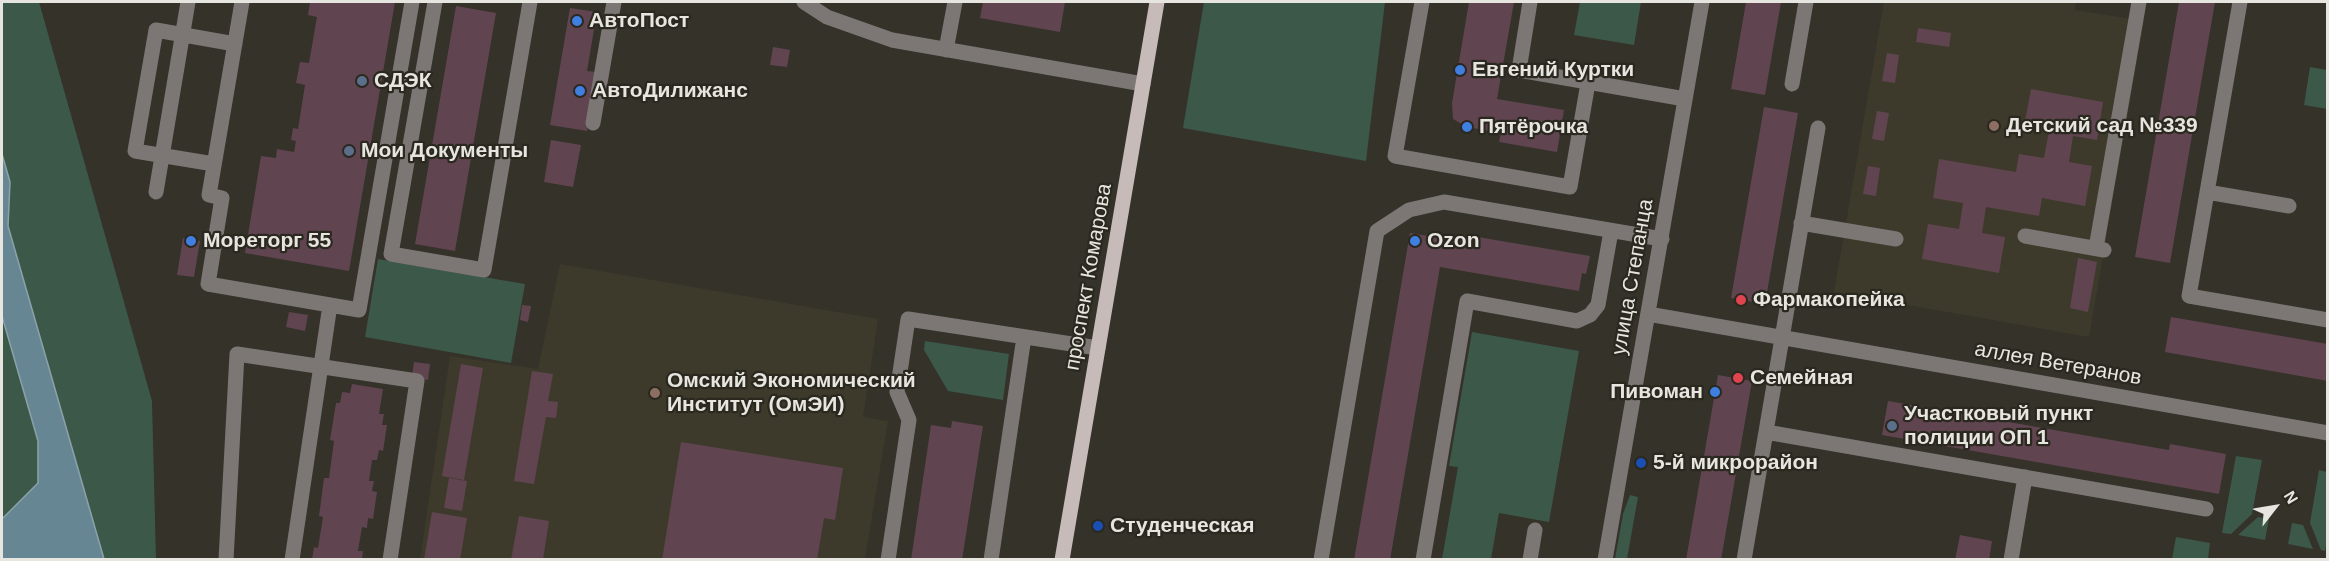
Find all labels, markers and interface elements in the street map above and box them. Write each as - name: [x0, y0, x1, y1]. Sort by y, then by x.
- place label: АвтоПост: [589, 8, 689, 34]
- marker: АвтоПост: [570, 14, 584, 28]
- place label: Евгений Куртки: [1472, 57, 1634, 83]
- marker: Евгений Куртки: [1453, 63, 1467, 77]
- place label: СДЭК: [374, 68, 432, 94]
- marker: СДЭК: [355, 74, 369, 88]
- place label: АвтоДилижанс: [592, 78, 748, 104]
- marker: АвтоДилижанс: [573, 84, 587, 98]
- place label: Детский сад №339: [2006, 113, 2198, 139]
- place label: Пятёрочка: [1479, 114, 1588, 140]
- marker: Детский сад №339: [1987, 119, 2001, 133]
- marker: Пятёрочка: [1460, 120, 1474, 134]
- place label: Мои Документы: [361, 138, 528, 164]
- marker: Мои Документы: [342, 144, 356, 158]
- street label: проспект Комарова: [1060, 182, 1118, 372]
- street label: улица Степанца: [1607, 197, 1659, 357]
- place label: Мореторг 55: [203, 228, 331, 254]
- place label: Ozon: [1427, 228, 1479, 254]
- marker: Мореторг 55: [184, 234, 198, 248]
- marker: Ozon: [1408, 234, 1422, 248]
- place label: Фармакопейка: [1753, 287, 1905, 313]
- marker: Фармакопейка: [1734, 293, 1748, 307]
- street label: аллея Ветеранов: [1973, 337, 2143, 391]
- place label: Семейная: [1750, 365, 1853, 391]
- place label: Омский Экономический Институт (ОмЭИ): [667, 368, 916, 418]
- marker: Семейная: [1731, 371, 1745, 385]
- place label: Пивоман: [1610, 379, 1703, 405]
- marker: Пивоман: [1708, 385, 1722, 399]
- marker: Омский Экономический Институт (ОмЭИ): [648, 386, 662, 400]
- place label: Участковый пункт полиции ОП 1: [1904, 401, 2093, 451]
- marker: Участковый пункт полиции ОП 1: [1885, 419, 1899, 433]
- place label: 5-й микрорайон: [1653, 450, 1818, 476]
- marker: 5-й микрорайон: [1634, 456, 1648, 470]
- north arrow: [2245, 477, 2305, 537]
- text: N: [2281, 488, 2301, 507]
- place label: Студенческая: [1110, 513, 1255, 539]
- marker: Студенческая: [1091, 519, 1105, 533]

